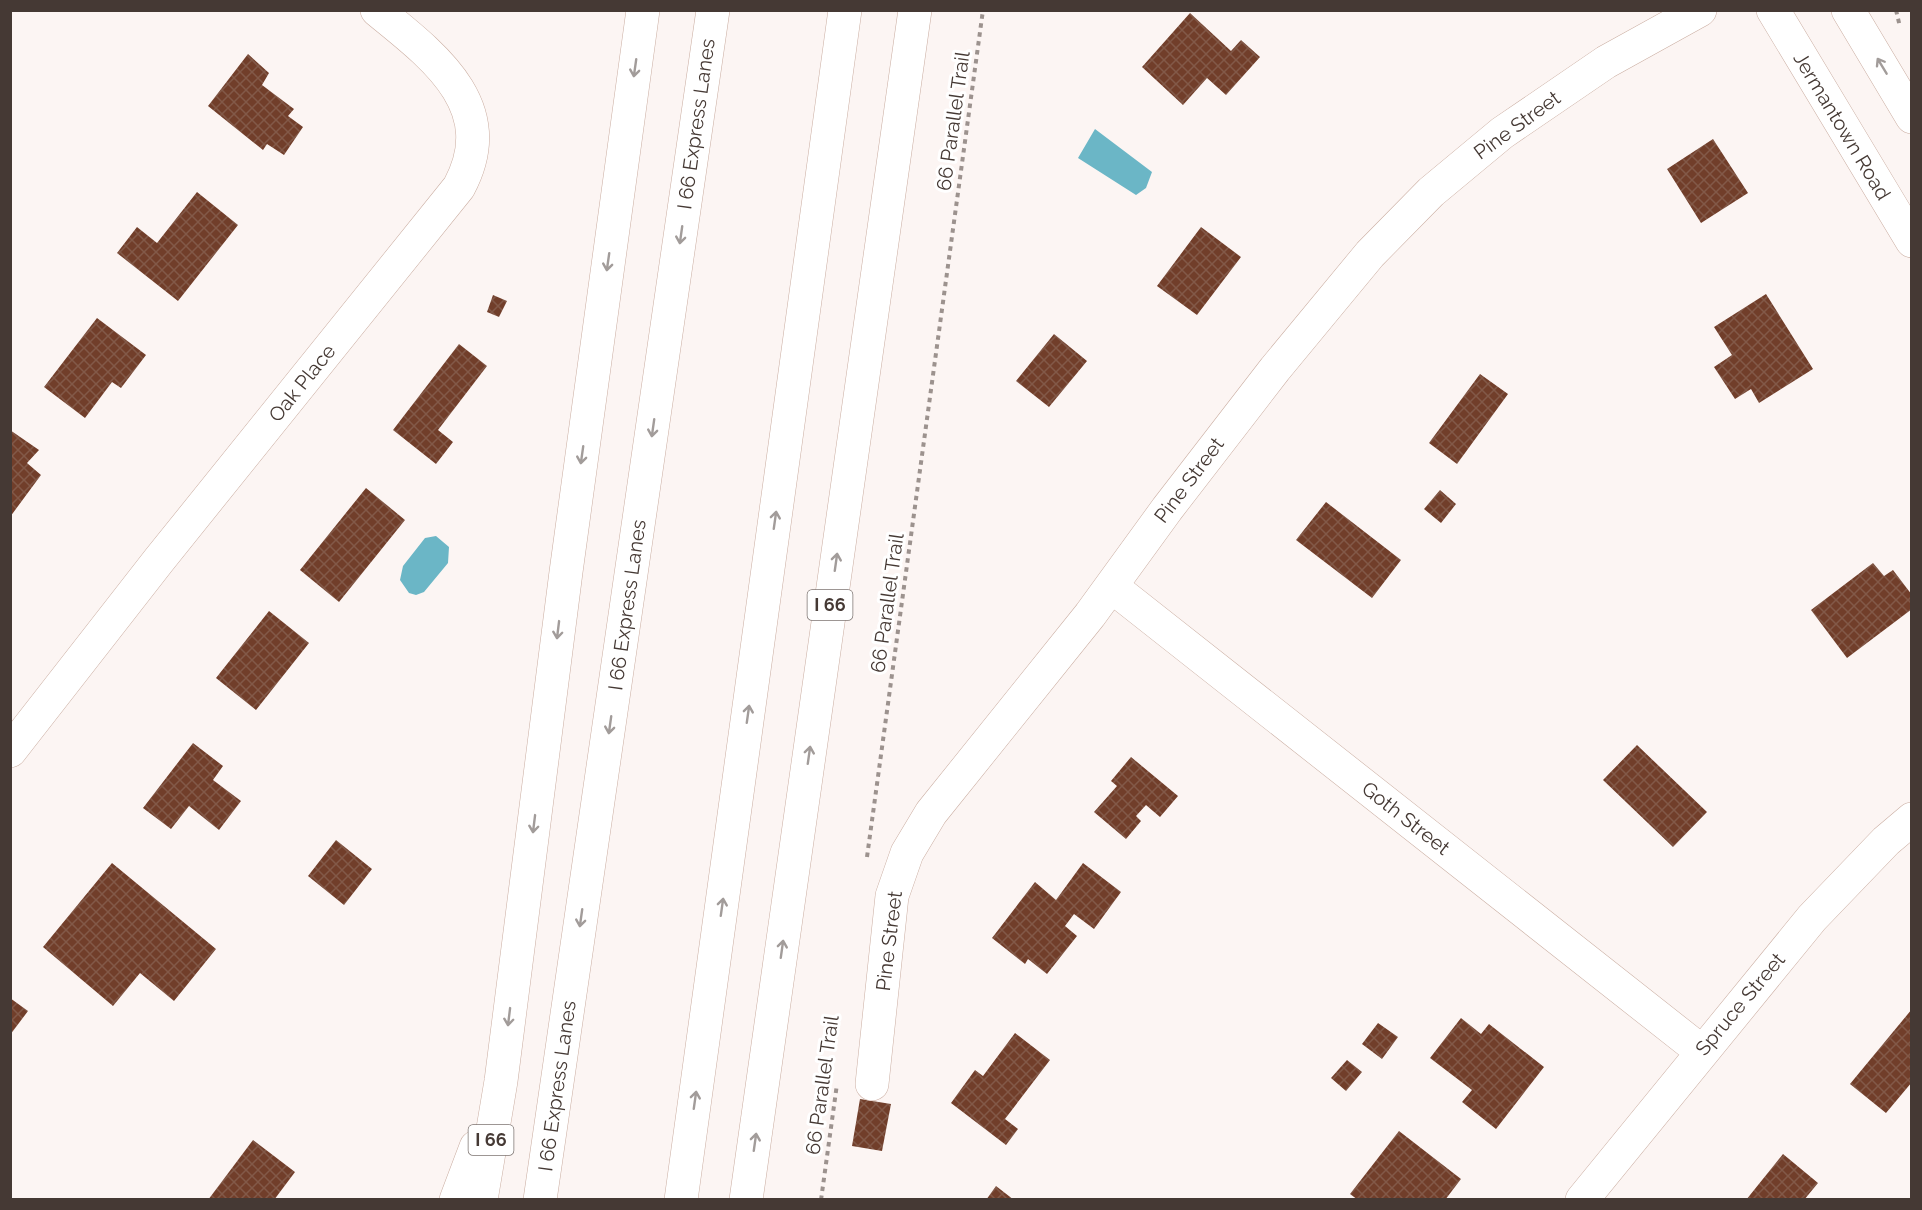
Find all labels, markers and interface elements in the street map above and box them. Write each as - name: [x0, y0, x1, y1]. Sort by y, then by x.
- street label: I 66 Express Lanes: [672, 37, 720, 211]
- street label: Jermantown Road: [1788, 48, 1896, 204]
- street label: 66 Parallel Trail: [931, 49, 975, 192]
- one-way arrow: [629, 58, 640, 78]
- one-way arrow: [1875, 58, 1887, 75]
- street label: Pine Street: [1469, 86, 1565, 164]
- one-way arrow: [675, 224, 686, 244]
- one-way arrow: [602, 251, 613, 271]
- street label: Oak Place: [263, 339, 341, 427]
- one-way arrow: [648, 417, 659, 437]
- street label: Pine Street: [1149, 432, 1229, 527]
- one-way arrow: [576, 444, 587, 464]
- one-way arrow: [770, 511, 781, 531]
- street label: I 66 Express Lanes: [603, 518, 651, 692]
- street label: 66 Parallel Trail: [865, 531, 909, 674]
- one-way arrow: [831, 553, 842, 573]
- road number: I 66: [808, 590, 852, 620]
- one-way arrow: [553, 620, 564, 640]
- one-way arrow: [743, 704, 754, 724]
- one-way arrow: [604, 714, 615, 734]
- one-way arrow: [804, 746, 815, 766]
- street label: Goth Street: [1357, 776, 1455, 860]
- one-way arrow: [528, 813, 539, 833]
- street label: Pine Street: [871, 889, 907, 992]
- one-way arrow: [716, 897, 727, 917]
- one-way arrow: [576, 907, 587, 927]
- one-way arrow: [777, 939, 788, 959]
- street label: Spruce Street: [1690, 948, 1790, 1060]
- street label: I 66 Express Lanes: [533, 999, 581, 1173]
- one-way arrow: [503, 1007, 514, 1027]
- street label: 66 Parallel Trail: [800, 1013, 844, 1156]
- one-way arrow: [689, 1091, 700, 1110]
- road number: I 66: [468, 1125, 514, 1155]
- one-way arrow: [749, 1132, 760, 1152]

